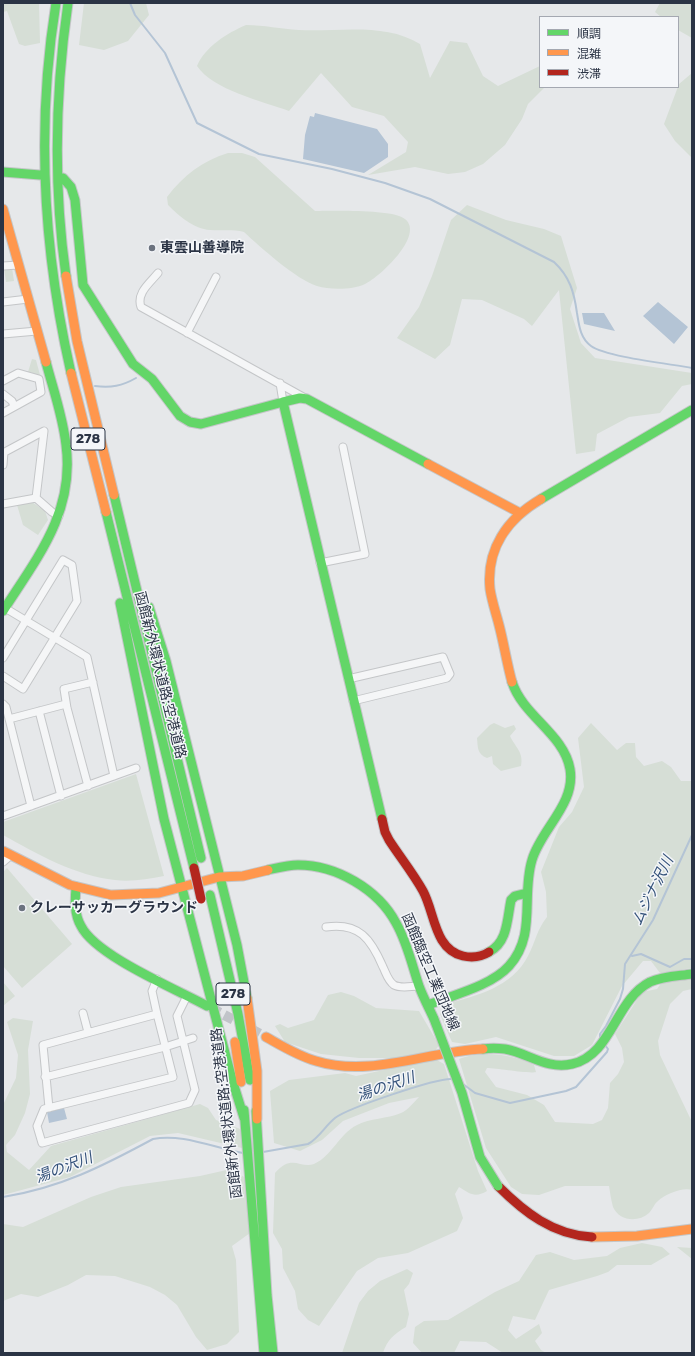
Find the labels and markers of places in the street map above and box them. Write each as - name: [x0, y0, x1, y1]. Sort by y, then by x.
- place label: 東雲山善導院: [160, 240, 244, 256]
- marker: 東雲山善導院: [147, 243, 157, 253]
- place label: クレーサッカーグラウンド: [30, 900, 198, 916]
- marker: クレーサッカーグラウンド: [17, 903, 27, 913]

